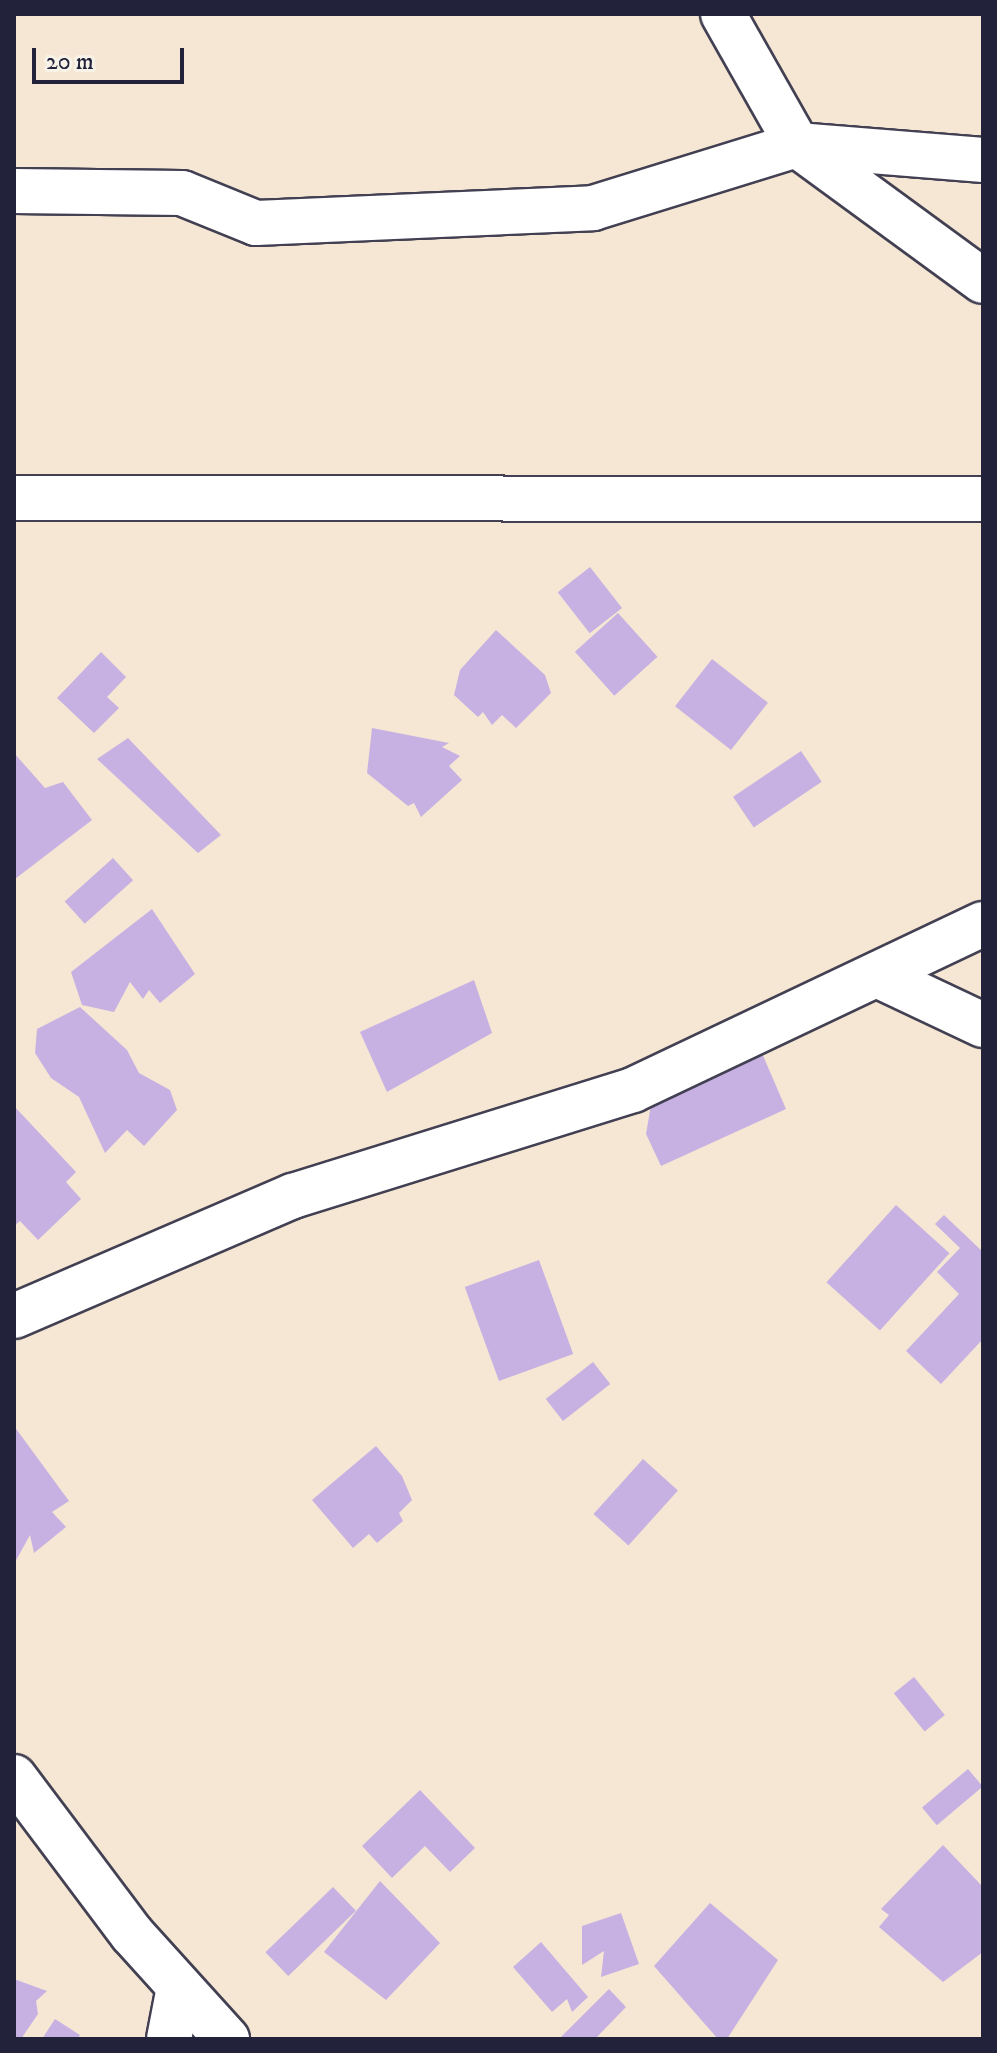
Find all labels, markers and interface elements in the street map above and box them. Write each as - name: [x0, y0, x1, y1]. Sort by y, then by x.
- scale bar: [36, 32, 188, 82]
- text: 20 m: [46, 47, 94, 77]

